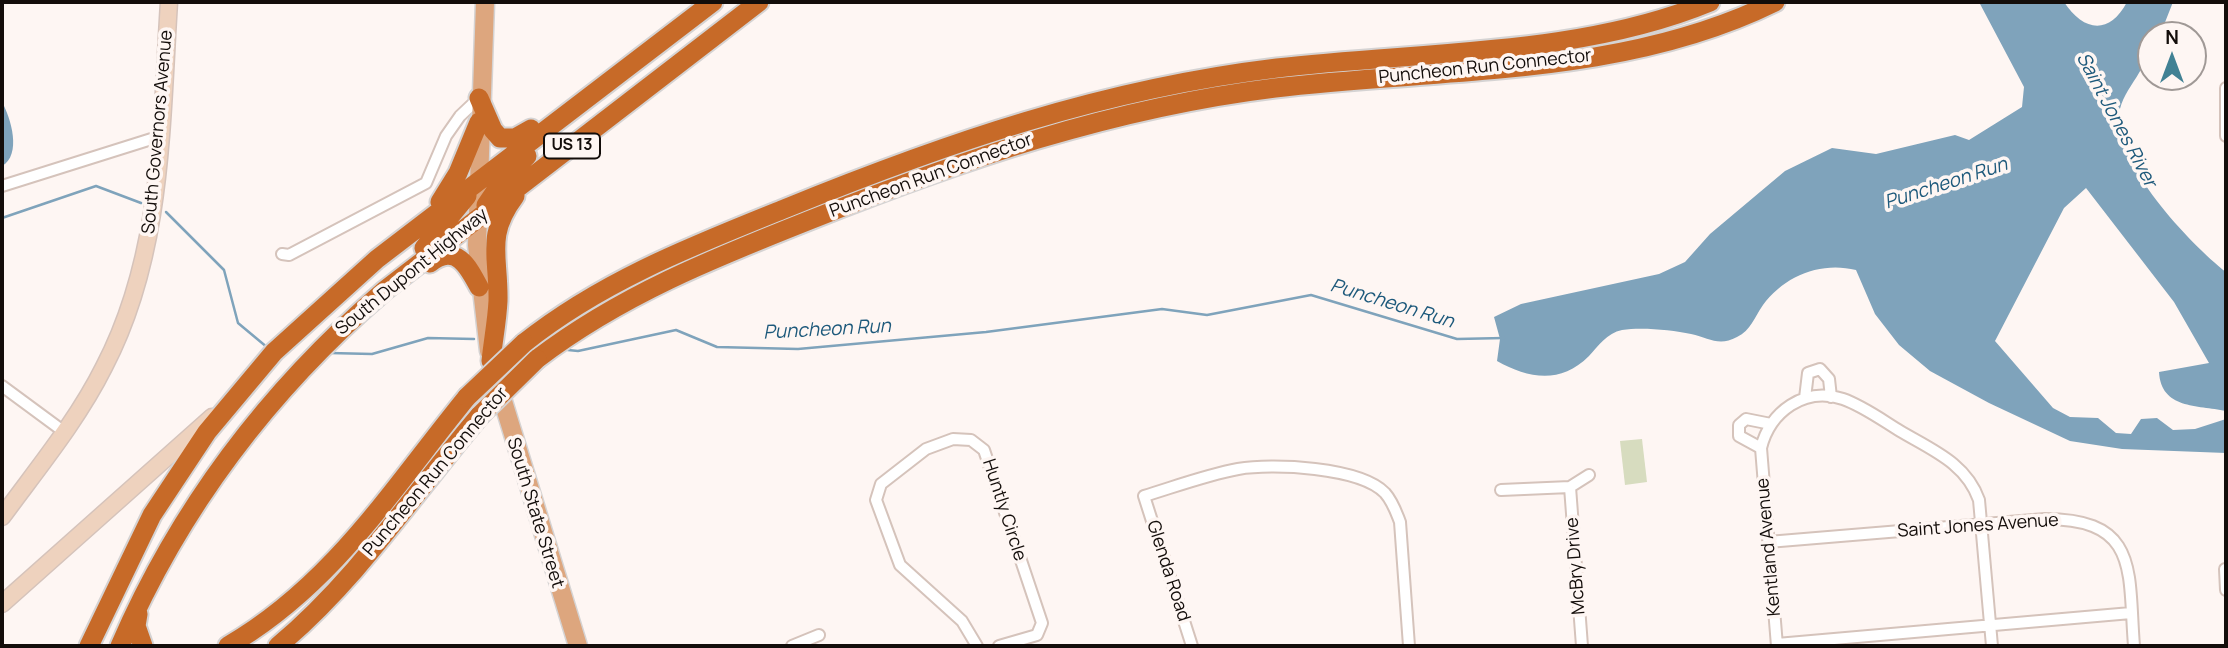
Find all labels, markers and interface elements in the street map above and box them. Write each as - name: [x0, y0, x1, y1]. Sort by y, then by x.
- north arrow: [2137, 21, 2207, 91]
- text: N: [2165, 24, 2179, 50]
- street label: South Governors Avenue: [138, 29, 178, 235]
- street label: Puncheon Run Connector: [1377, 45, 1593, 89]
- water label: Saint Jones River: [2071, 49, 2161, 191]
- street label: Puncheon Run Connector: [827, 129, 1035, 223]
- road number: US 13: [544, 134, 600, 158]
- water label: Puncheon Run: [1882, 153, 2010, 215]
- street label: South Dupont Highway: [332, 204, 492, 340]
- water label: Puncheon Run: [1328, 274, 1456, 334]
- water label: Puncheon Run: [763, 315, 891, 345]
- street label: Puncheon Run Connector: [359, 383, 513, 561]
- street label: South State Street: [502, 435, 568, 591]
- street label: Huntly Circle: [977, 456, 1031, 564]
- street label: Kentland Avenue: [1752, 477, 1786, 617]
- street label: Saint Jones Avenue: [1897, 510, 2059, 542]
- street label: McBry Drive: [1562, 517, 1590, 615]
- street label: Glenda Road: [1142, 518, 1194, 624]

